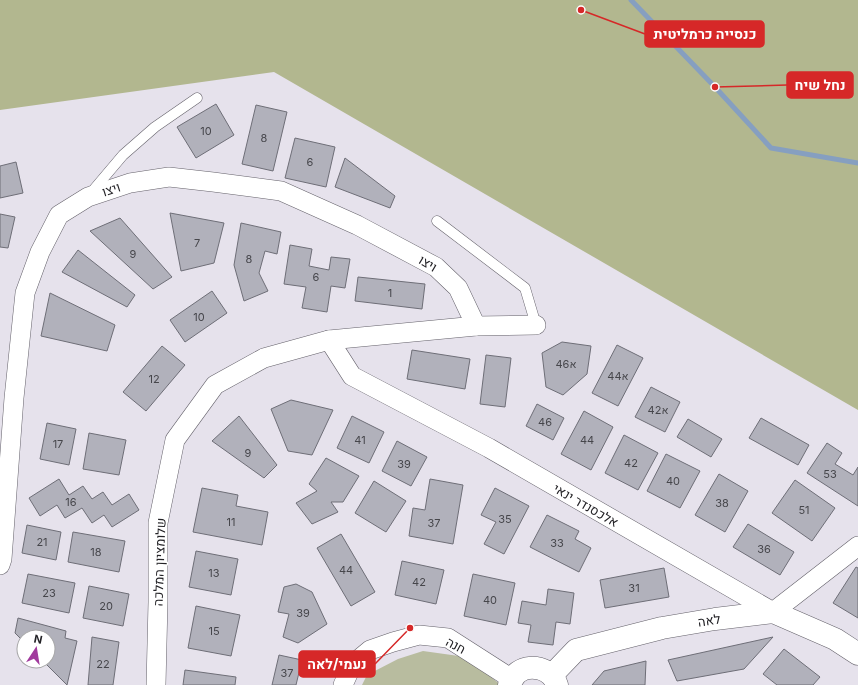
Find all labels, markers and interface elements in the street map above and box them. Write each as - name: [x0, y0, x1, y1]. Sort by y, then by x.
- callout: כנסייה כרמליטית: [645, 21, 764, 47]
- text: כנסייה כרמליטית: [654, 25, 756, 42]
- callout: נחל שיח: [787, 72, 853, 98]
- text: נחל שיח: [795, 76, 845, 93]
- house number: 10: [200, 124, 212, 138]
- house number: 8: [261, 131, 268, 145]
- house number: 6: [307, 155, 314, 169]
- street label: ויצו: [100, 179, 122, 199]
- house number: 7: [194, 236, 200, 250]
- house number: 9: [130, 247, 137, 261]
- street label: ויצו: [416, 251, 440, 275]
- house number: 8: [246, 252, 253, 266]
- house number: 6: [313, 270, 320, 284]
- house number: 1: [388, 286, 392, 300]
- house number: 10: [193, 310, 205, 324]
- house number: 46א: [556, 357, 577, 371]
- house number: 44א: [607, 369, 629, 383]
- house number: 12: [148, 372, 160, 386]
- house number: 42א: [648, 403, 668, 417]
- house number: 46: [538, 415, 552, 429]
- house number: 41: [354, 433, 366, 447]
- house number: 44: [580, 433, 594, 447]
- house number: 17: [53, 437, 63, 451]
- house number: 9: [245, 446, 252, 460]
- house number: 42: [624, 456, 638, 470]
- house number: 39: [397, 457, 411, 471]
- house number: 53: [823, 467, 837, 481]
- house number: 40: [666, 474, 680, 488]
- street label: אלכסנדר ינאי: [551, 480, 621, 530]
- house number: 16: [65, 495, 77, 509]
- house number: 38: [715, 496, 729, 510]
- house number: 51: [798, 503, 810, 517]
- house number: 35: [498, 512, 512, 526]
- house number: 11: [227, 515, 235, 529]
- house number: 37: [427, 516, 441, 530]
- street label: שלומציון המלכה: [149, 517, 169, 607]
- house number: 21: [36, 535, 48, 549]
- house number: 33: [550, 536, 564, 550]
- house number: 36: [757, 542, 771, 556]
- house number: 18: [90, 545, 102, 559]
- house number: 44: [339, 563, 353, 577]
- house number: 13: [208, 566, 220, 580]
- house number: 42: [412, 575, 426, 589]
- house number: 31: [628, 581, 640, 595]
- house number: 23: [42, 586, 56, 600]
- house number: 40: [483, 593, 497, 607]
- house number: 20: [99, 599, 113, 613]
- house number: 39: [296, 606, 310, 620]
- street label: לאה: [697, 610, 722, 630]
- house number: 15: [208, 624, 220, 638]
- north arrow: [16, 629, 56, 669]
- text: N: [33, 631, 44, 647]
- street label: חנה: [443, 633, 469, 657]
- callout: נעמי/לאה: [299, 651, 375, 677]
- text: נעמי/לאה: [307, 655, 367, 672]
- house number: 22: [96, 657, 110, 671]
- house number: 37: [280, 666, 294, 680]

